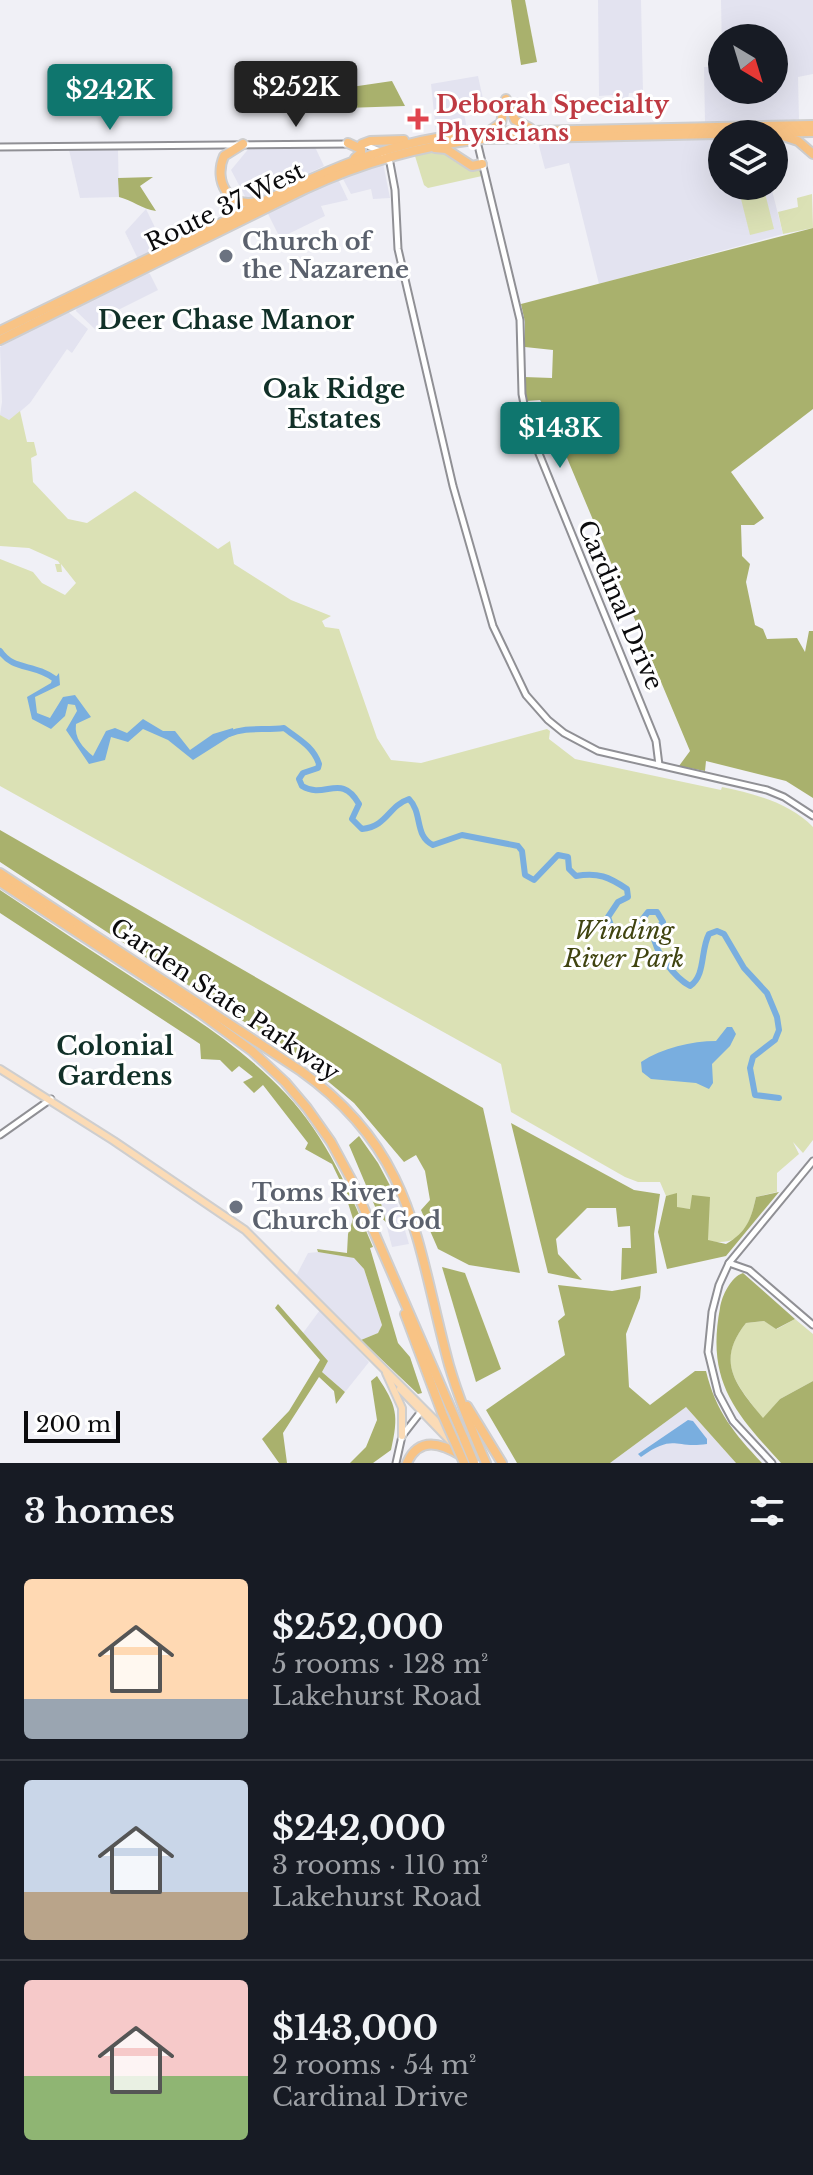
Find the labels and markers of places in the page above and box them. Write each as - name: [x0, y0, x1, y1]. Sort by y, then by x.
- pin: $252K: [240, 61, 352, 129]
- pin: $242K: [54, 64, 166, 132]
- place label: Deborah Specialty Physicians: [436, 90, 670, 147]
- marker: Deborah Specialty Physicians: [407, 108, 429, 130]
- place label: Church of the Nazarene: [242, 227, 409, 284]
- marker: Church of the Nazarene: [217, 247, 235, 265]
- pin: $143K: [504, 402, 616, 470]
- place label: Toms River Church of God: [252, 1178, 441, 1235]
- marker: Toms River Church of God: [227, 1198, 245, 1216]

